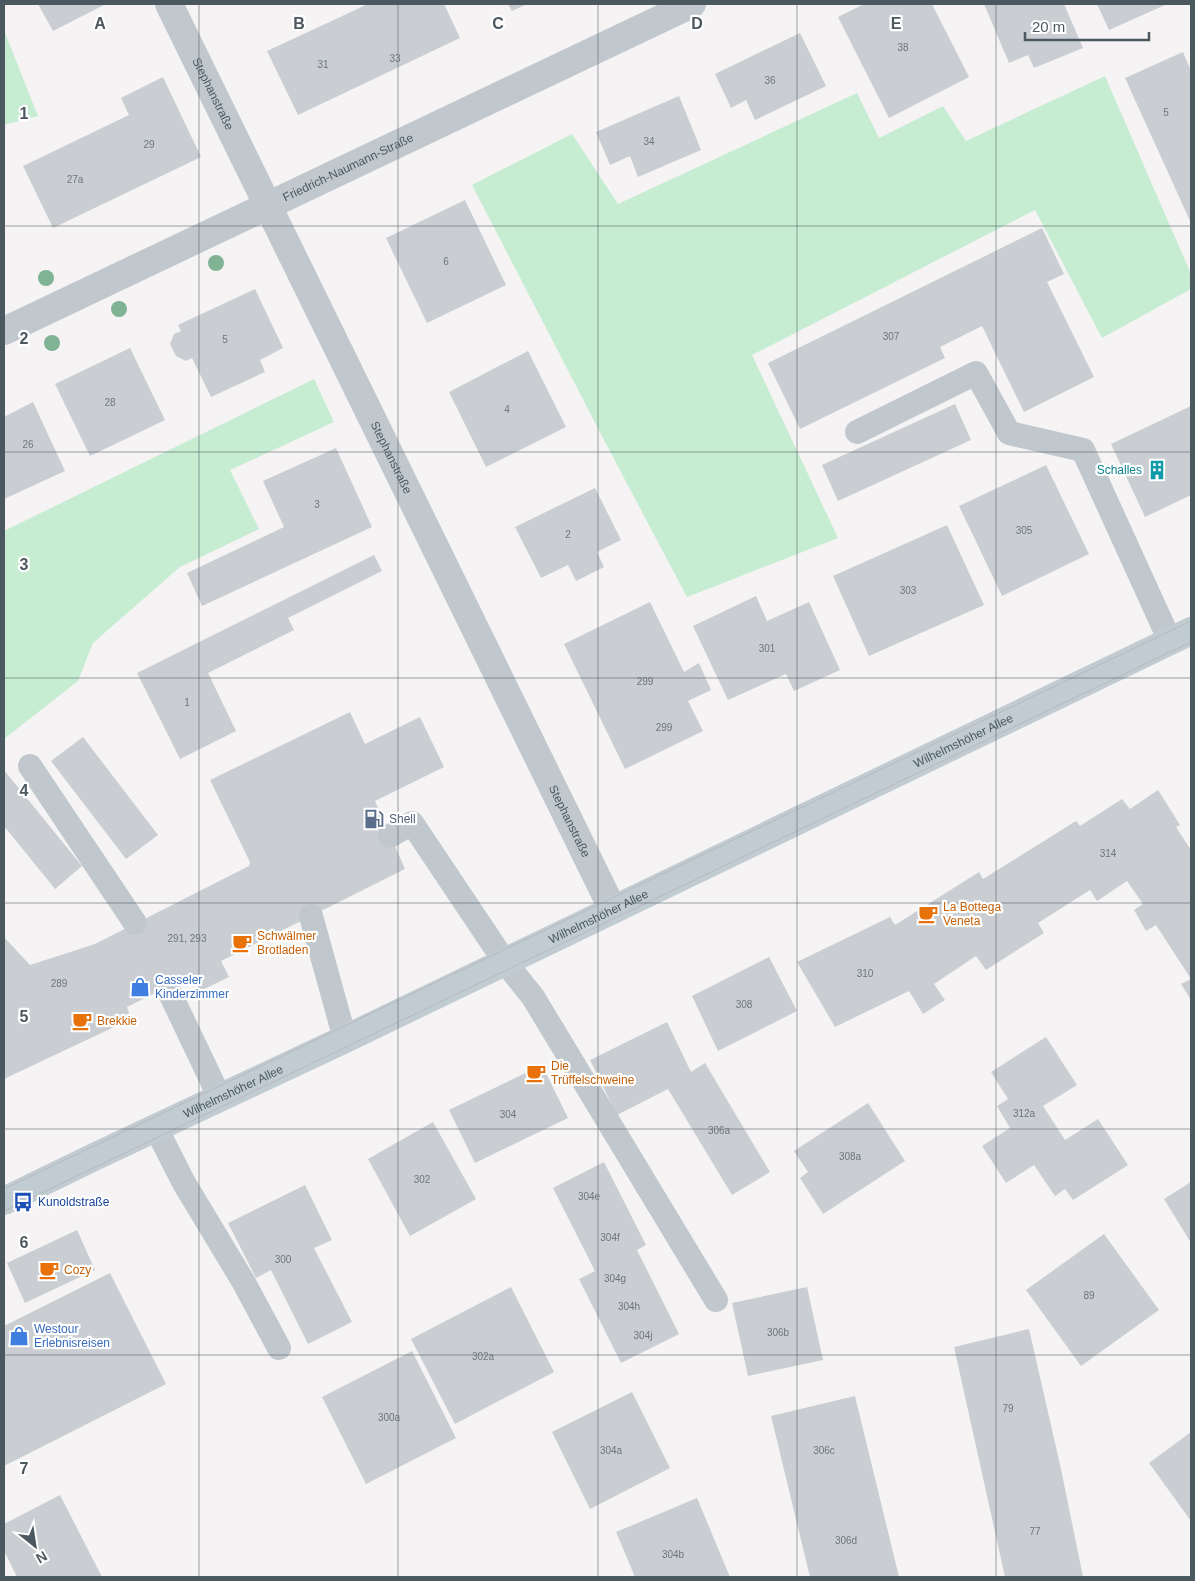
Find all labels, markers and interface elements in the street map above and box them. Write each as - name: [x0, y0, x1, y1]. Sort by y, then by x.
- scale bar: [1025, 10, 1149, 42]
- text: A: [94, 15, 106, 32]
- text: B: [293, 15, 305, 32]
- text: C: [492, 15, 504, 32]
- text: D: [691, 15, 703, 32]
- text: E: [891, 15, 902, 32]
- text: 20 m: [1032, 18, 1065, 35]
- house number: 38: [897, 42, 909, 53]
- house number: 33: [389, 53, 401, 64]
- street label: Stephanstraße: [189, 55, 237, 133]
- house number: 31: [317, 59, 329, 70]
- house number: 36: [764, 75, 776, 86]
- text: 1: [20, 105, 29, 122]
- house number: 5: [1163, 107, 1169, 118]
- street label: Friedrich-Naumann-Straße: [281, 130, 416, 204]
- house number: 34: [643, 136, 655, 147]
- house number: 29: [143, 139, 155, 150]
- house number: 27a: [67, 174, 84, 185]
- house number: 6: [443, 256, 449, 267]
- text: 2: [20, 330, 29, 347]
- house number: 307: [883, 331, 900, 342]
- house number: 5: [222, 334, 228, 345]
- house number: 28: [104, 397, 116, 408]
- house number: 4: [504, 404, 510, 415]
- street label: Stephanstraße: [368, 419, 415, 496]
- house number: 26: [22, 439, 34, 450]
- building icon: Schalles: [1146, 459, 1168, 481]
- place label: Schalles: [1097, 463, 1142, 477]
- house number: 3: [314, 499, 320, 510]
- house number: 305: [1016, 525, 1033, 536]
- house number: 2: [565, 529, 571, 540]
- text: 3: [20, 556, 29, 573]
- house number: 303: [900, 585, 917, 596]
- house number: 301: [759, 643, 776, 654]
- house number: 299: [637, 676, 654, 687]
- house number: 1: [184, 697, 190, 708]
- street label: Wilhelmshöher Allee: [911, 711, 1016, 771]
- house number: 299: [656, 722, 673, 733]
- text: 4: [20, 782, 29, 799]
- street label: Stephanstraße: [546, 783, 593, 860]
- fuel station icon: Shell: [363, 808, 385, 830]
- place label: Shell: [389, 812, 416, 826]
- house number: 314: [1100, 848, 1117, 859]
- street label: Wilhelmshöher Allee: [546, 887, 651, 947]
- place label: La Bottega Veneta: [943, 900, 1001, 928]
- cafe icon: La Bottega Veneta: [917, 903, 939, 925]
- place label: Schwälmer Brotladen: [257, 929, 316, 957]
- cafe icon: Schwälmer Brotladen: [231, 932, 253, 954]
- house number: 291, 293: [168, 933, 207, 944]
- house number: 310: [857, 968, 874, 979]
- place label: Casseler Kinderzimmer: [155, 973, 229, 1001]
- shop icon: Casseler Kinderzimmer: [129, 976, 151, 998]
- house number: 289: [51, 978, 68, 989]
- house number: 308: [736, 999, 753, 1010]
- text: 5: [20, 1008, 29, 1025]
- cafe icon: Brekkie: [71, 1010, 93, 1032]
- place label: Brekkie: [97, 1014, 137, 1028]
- place label: Die Trüffelschweine: [551, 1059, 635, 1087]
- street label: Wilhelmshöher Allee: [181, 1062, 286, 1121]
- cafe icon: Die Trüffelschweine: [525, 1062, 547, 1084]
- house number: 312a: [1013, 1108, 1036, 1119]
- house number: 304: [500, 1109, 517, 1120]
- house number: 306a: [708, 1125, 731, 1136]
- house number: 308a: [839, 1151, 862, 1162]
- house number: 302: [414, 1174, 431, 1185]
- bus stop icon: Kunoldstraße: [12, 1191, 34, 1213]
- house number: 304e: [578, 1191, 601, 1202]
- place label: Kunoldstraße: [38, 1195, 110, 1209]
- house number: 304f: [600, 1232, 620, 1243]
- text: 6: [20, 1234, 29, 1251]
- house number: 300: [275, 1254, 292, 1265]
- cafe icon: Cozy: [38, 1259, 60, 1281]
- place label: Cozy: [64, 1263, 91, 1277]
- house number: 304g: [604, 1273, 626, 1284]
- house number: 89: [1083, 1290, 1095, 1301]
- house number: 304h: [618, 1301, 640, 1312]
- place label: Westour Erlebnisreisen: [34, 1322, 110, 1350]
- shop icon: Westour Erlebnisreisen: [8, 1325, 30, 1347]
- house number: 306b: [767, 1327, 790, 1338]
- house number: 304j: [634, 1330, 652, 1341]
- house number: 302a: [472, 1351, 495, 1362]
- house number: 79: [1002, 1403, 1014, 1414]
- house number: 300a: [378, 1412, 401, 1423]
- house number: 304a: [600, 1445, 623, 1456]
- house number: 306c: [813, 1445, 835, 1456]
- text: 7: [20, 1460, 29, 1477]
- north arrow: [10, 1521, 60, 1571]
- house number: 77: [1029, 1526, 1041, 1537]
- house number: 306d: [835, 1535, 857, 1546]
- text: N: [33, 1548, 50, 1567]
- house number: 304b: [662, 1549, 685, 1560]

